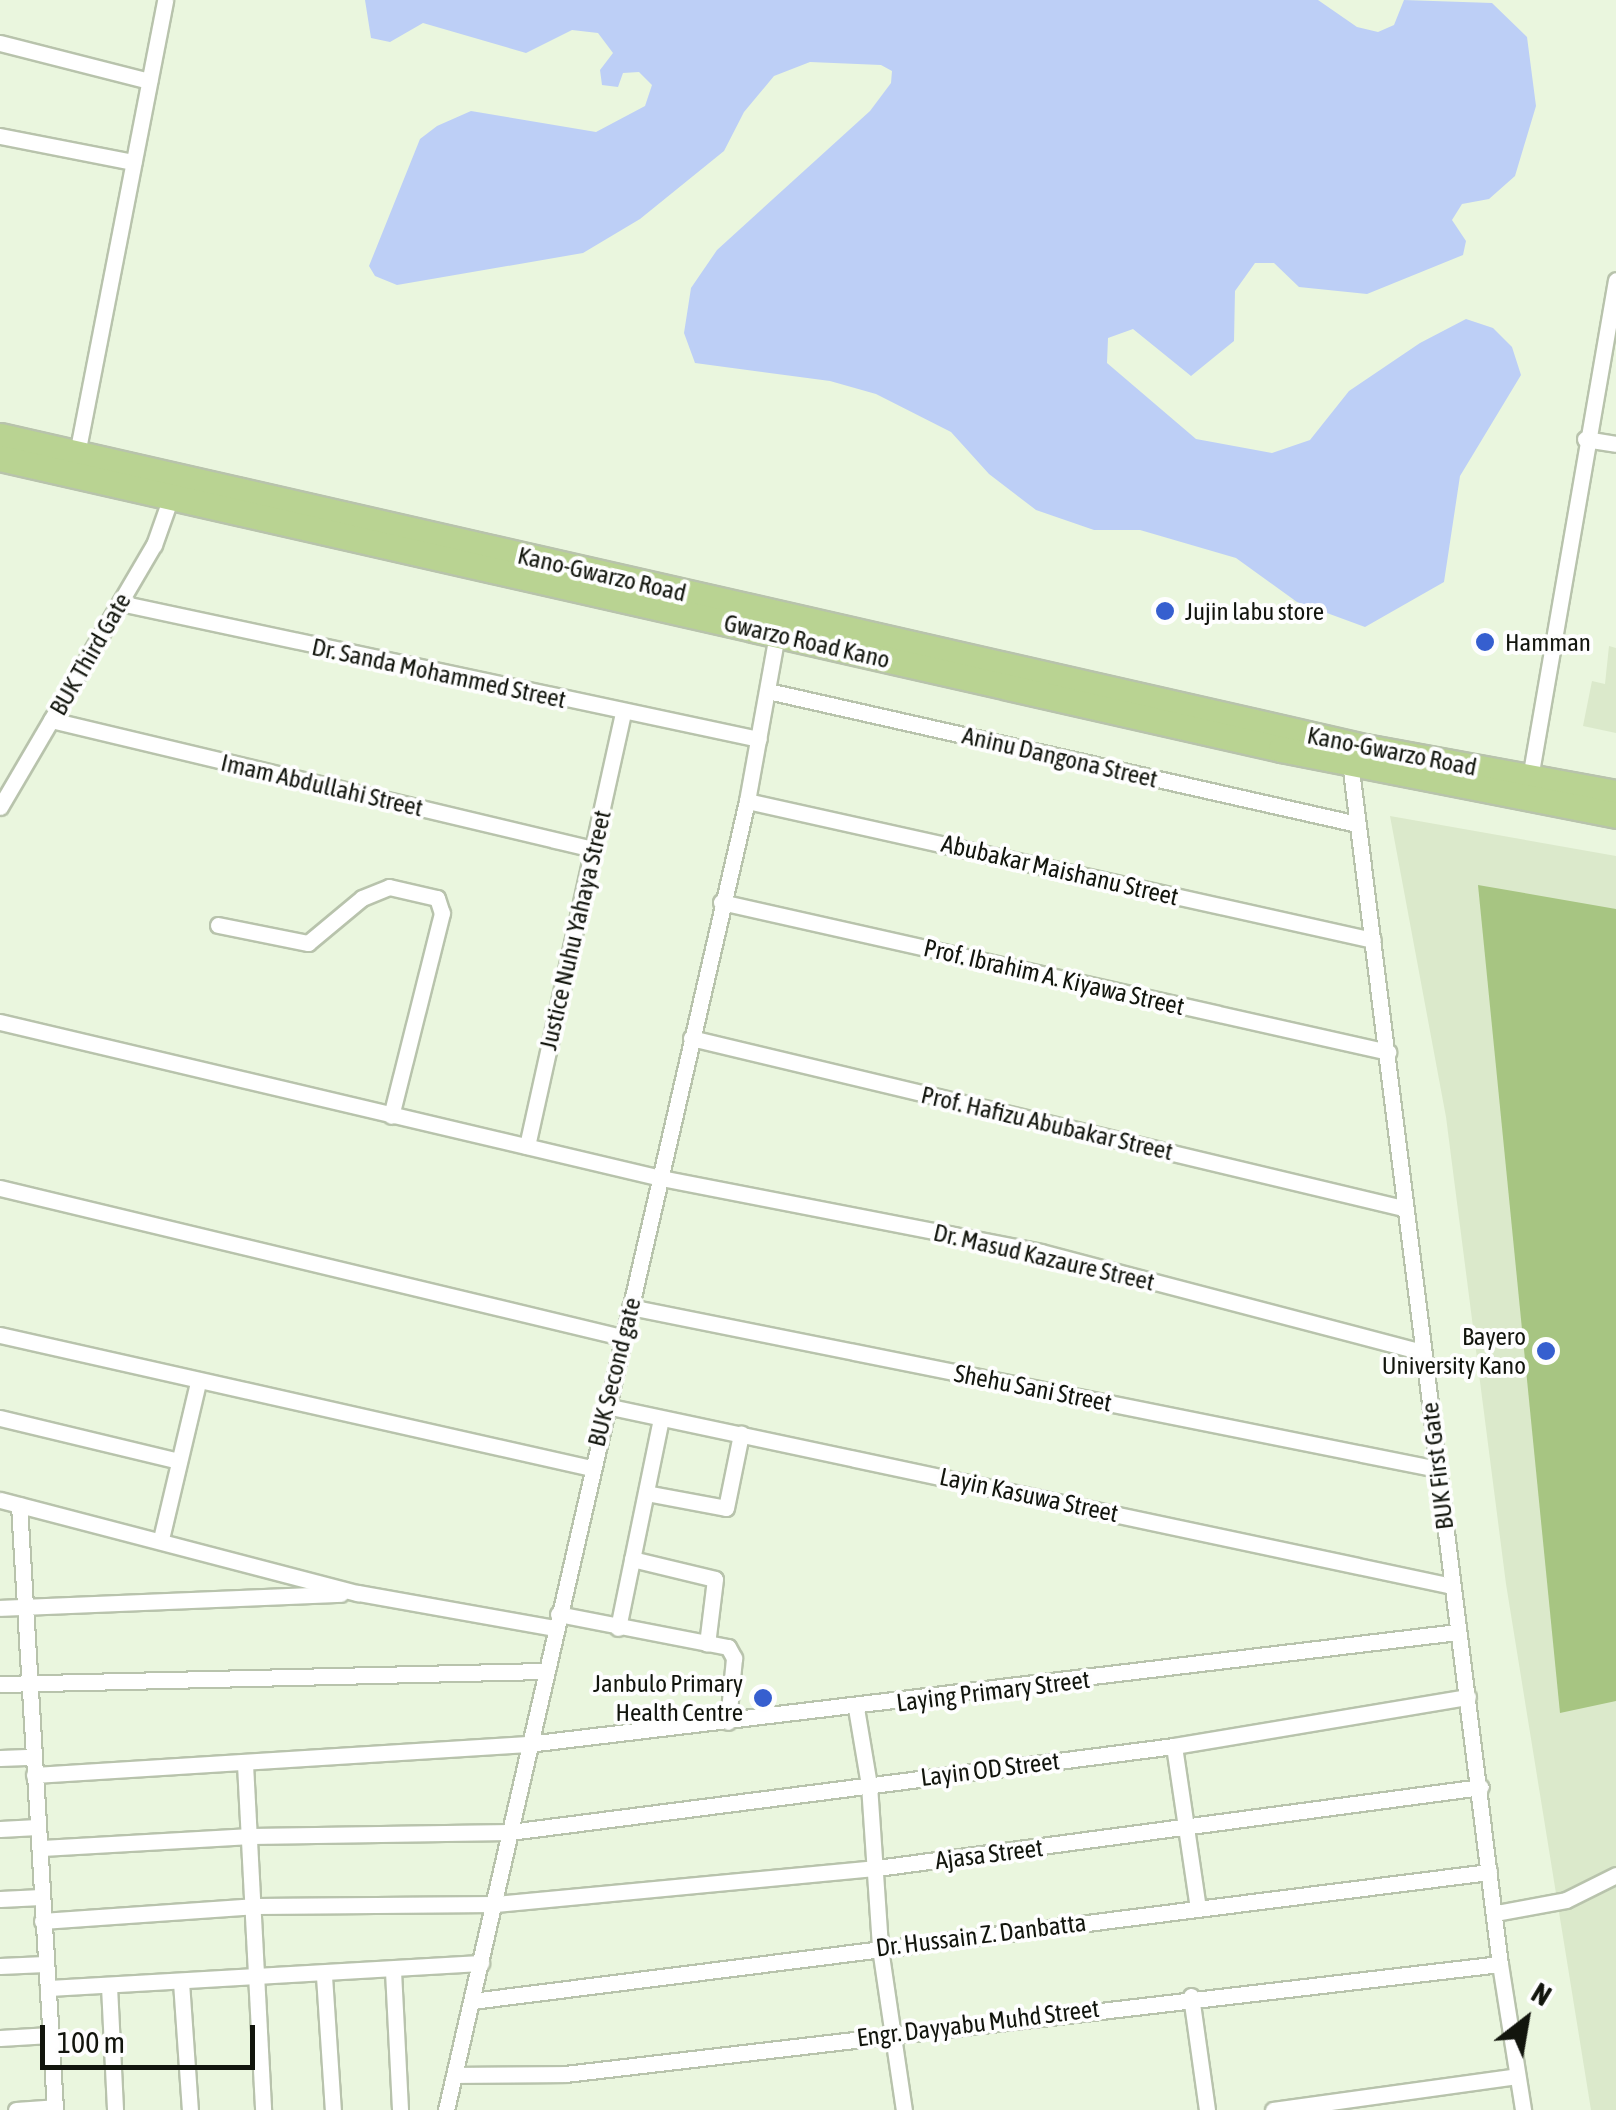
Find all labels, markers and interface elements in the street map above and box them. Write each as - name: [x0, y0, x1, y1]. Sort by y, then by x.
- street label: Kano-Gwarzo Road: [515, 540, 689, 608]
- street label: BUK Third Gate: [43, 587, 137, 721]
- place label: Jujin labu store: [1185, 596, 1324, 626]
- marker: Jujin labu store: [1154, 600, 1176, 622]
- street label: Gwarzo Road Kano: [721, 607, 893, 675]
- place label: Hamman: [1505, 627, 1591, 657]
- street label: Dr. Sanda Mohammed Street: [309, 631, 569, 715]
- marker: Hamman: [1474, 631, 1496, 653]
- street label: Aninu Dangona Street: [959, 720, 1161, 794]
- street label: Kano-Gwarzo Road: [1305, 720, 1479, 782]
- street label: Imam Abdullahi Street: [218, 747, 426, 823]
- street label: Justice Nuhu Yahaya Street: [533, 807, 617, 1053]
- street label: Abubakar Maishanu Street: [939, 828, 1181, 912]
- street label: Prof. Ibrahim A. Kiyawa Street: [921, 932, 1187, 1022]
- street label: Prof. Hafizu Abubakar Street: [918, 1079, 1176, 1167]
- street label: Dr. Masud Kazaure Street: [931, 1217, 1157, 1297]
- street label: BUK Second gate: [581, 1294, 647, 1450]
- place label: Bayero University Kano: [1382, 1322, 1526, 1381]
- marker: Bayero University Kano: [1535, 1340, 1557, 1362]
- street label: Shehu Sani Street: [952, 1358, 1114, 1418]
- street label: BUK First Gate: [1414, 1401, 1460, 1531]
- street label: Layin Kasuwa Street: [937, 1461, 1121, 1529]
- street label: Laying Primary Street: [895, 1664, 1091, 1718]
- place label: Janbulo Primary Health Centre: [593, 1669, 743, 1728]
- marker: Janbulo Primary Health Centre: [752, 1687, 774, 1709]
- street label: Layin OD Street: [919, 1746, 1061, 1792]
- street label: Ajasa Street: [933, 1833, 1045, 1875]
- street label: Dr. Hussain Z. Danbatta: [874, 1907, 1088, 1963]
- north arrow: [1476, 1970, 1576, 2070]
- text: N: [1526, 1976, 1557, 2012]
- street label: Engr. Dayyabu Muhd Street: [855, 1993, 1101, 2053]
- scale bar: [45, 2005, 260, 2067]
- text: 100 m: [57, 2025, 125, 2059]

